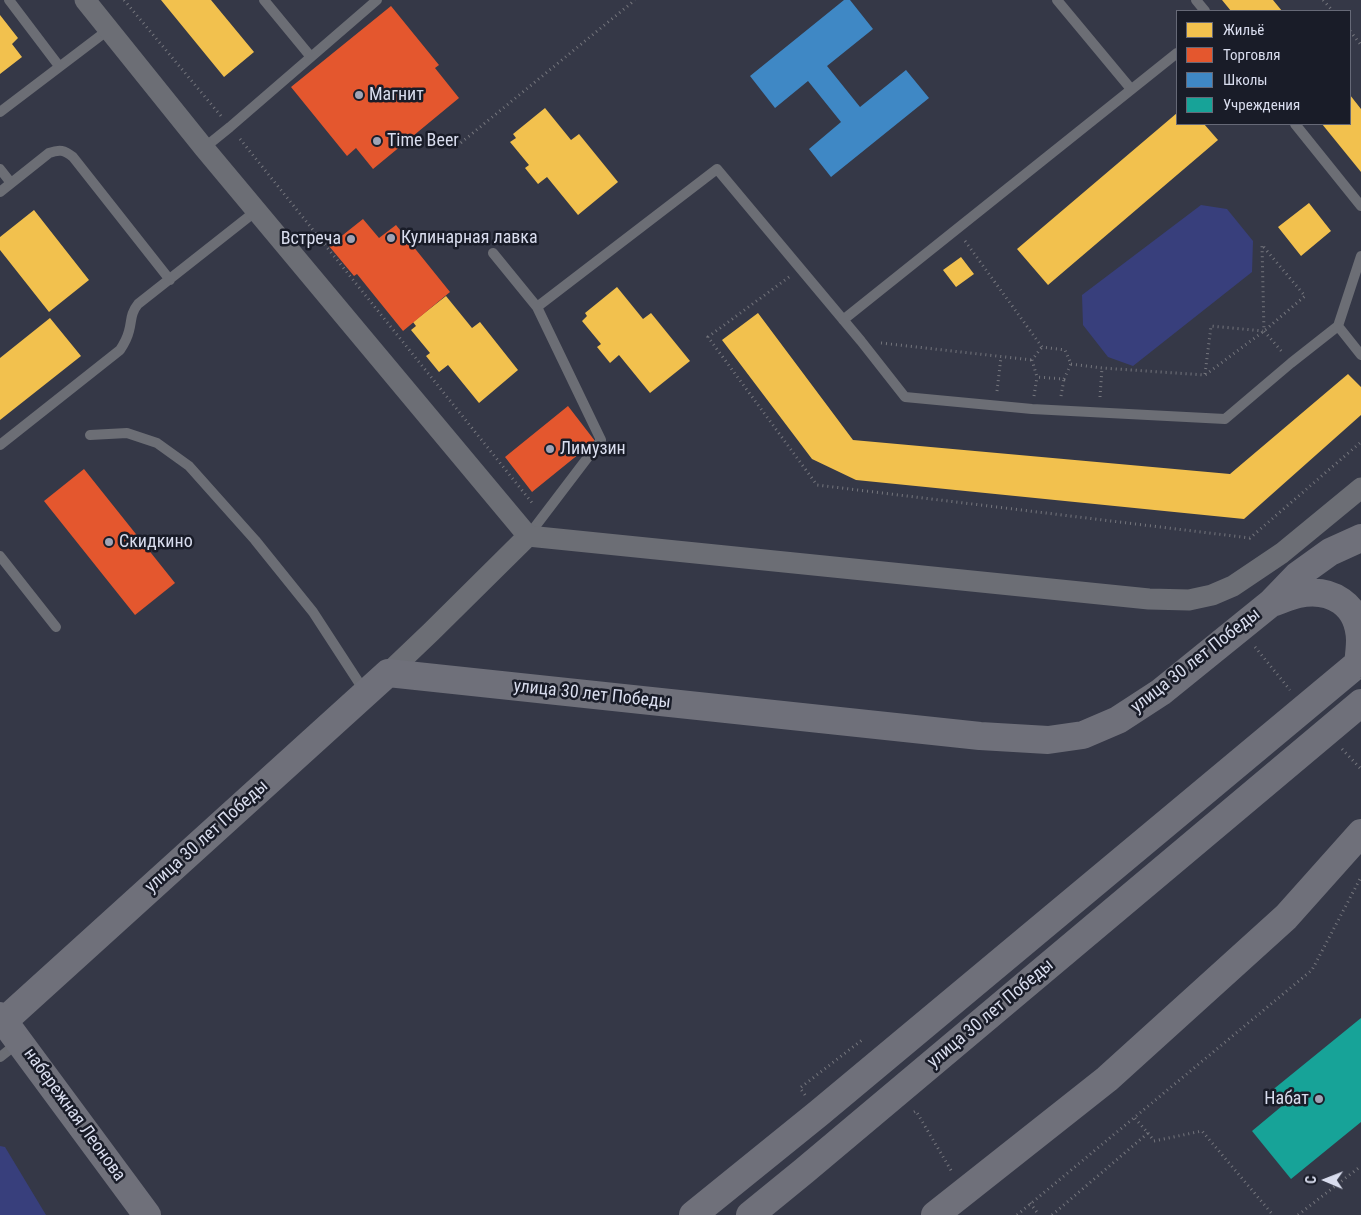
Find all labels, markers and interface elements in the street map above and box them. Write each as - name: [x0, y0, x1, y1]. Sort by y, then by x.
- legend: [1176, 10, 1351, 125]
- text: Жильё: [1223, 21, 1264, 39]
- text: Торговля: [1223, 46, 1280, 64]
- text: Школы: [1223, 71, 1268, 89]
- place label: Магнит: [369, 84, 424, 106]
- marker: Магнит: [353, 89, 365, 101]
- text: Учреждения: [1223, 96, 1300, 114]
- place label: Time Beer: [387, 130, 459, 152]
- marker: Time Beer: [371, 135, 383, 147]
- place label: Кулинарная лавка: [401, 227, 538, 249]
- place label: Встреча: [281, 228, 341, 250]
- marker: Кулинарная лавка: [385, 232, 397, 244]
- marker: Встреча: [345, 233, 357, 245]
- place label: Лимузин: [560, 438, 626, 460]
- marker: Лимузин: [544, 443, 556, 455]
- place label: Скидкино: [119, 531, 193, 553]
- marker: Скидкино: [103, 536, 115, 548]
- street label: улица 30 лет Победы: [1127, 604, 1265, 718]
- street label: улица 30 лет Победы: [512, 676, 672, 714]
- street label: улица 30 лет Победы: [141, 776, 273, 898]
- street label: улица 30 лет Победы: [923, 955, 1059, 1073]
- street label: набережная Леонова: [18, 1044, 130, 1186]
- place label: Набат: [1264, 1088, 1309, 1110]
- marker: Набат: [1313, 1093, 1325, 1105]
- north arrow: [1301, 1155, 1351, 1205]
- text: С: [1303, 1176, 1319, 1184]

